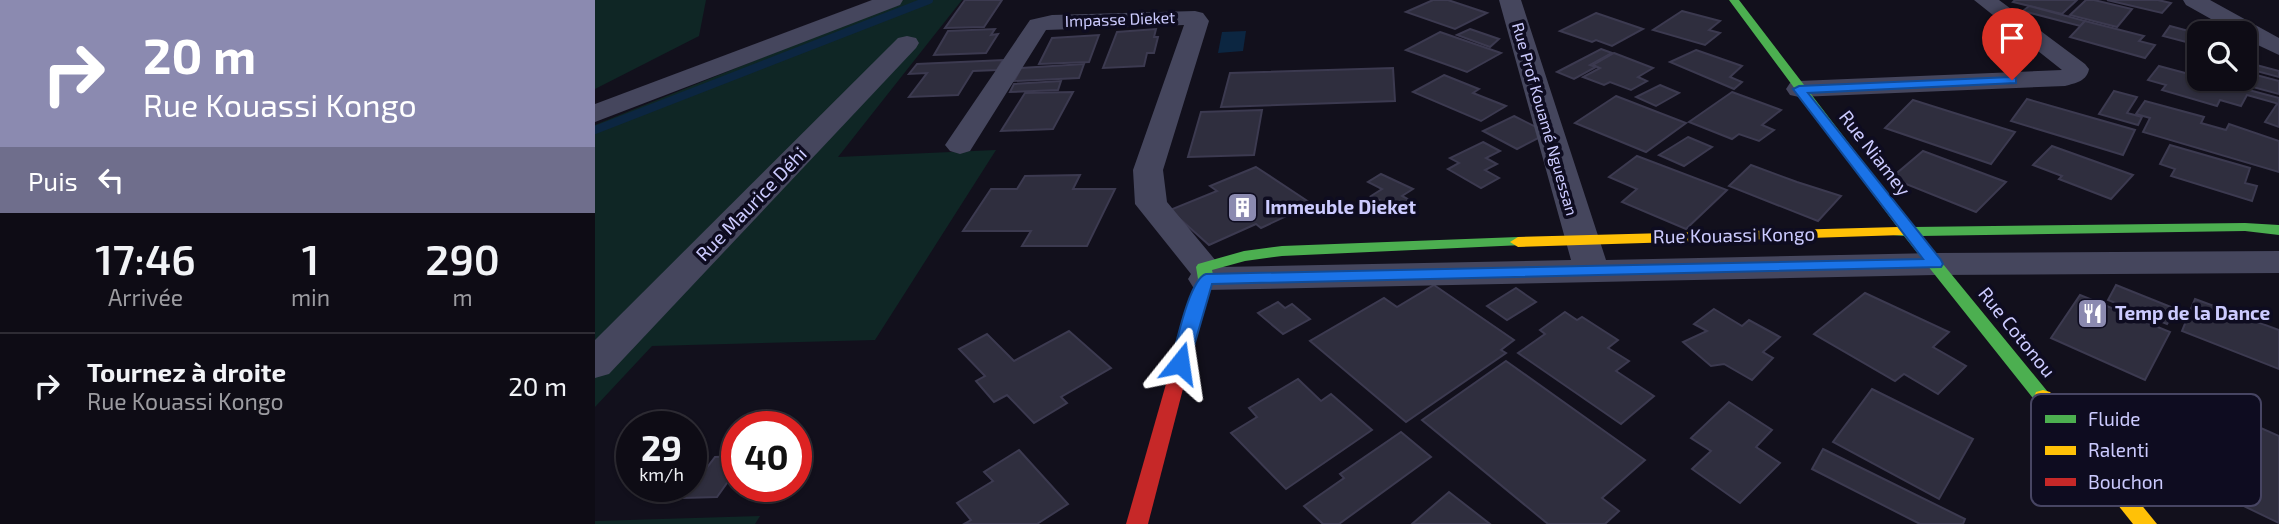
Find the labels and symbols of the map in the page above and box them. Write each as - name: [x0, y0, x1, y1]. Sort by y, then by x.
- street label: Impasse Dieket: [1064, 7, 1176, 30]
- pin: [1982, 8, 2042, 80]
- street label: Rue Prof Kouamé Nguessan: [1509, 20, 1582, 218]
- street label: Rue Niamey: [1835, 105, 1916, 200]
- street label: Rue Maurice Déhi: [690, 142, 811, 265]
- building icon: Immeuble Dieket: [1225, 190, 1259, 224]
- place label: Immeuble Dieket: [1265, 195, 1416, 218]
- street label: Rue Kouassi Kongo: [1653, 222, 1815, 247]
- street label: Rue Cotonou: [1974, 282, 2061, 381]
- restaurant icon: Temp de la Dance: [2075, 296, 2109, 330]
- place label: Temp de la Dance: [2115, 301, 2271, 324]
- position arrow: [1143, 326, 1217, 400]
- legend: [2031, 394, 2261, 506]
- text: Fluide: [2088, 407, 2141, 430]
- speed limit sign: 40: [721, 411, 812, 502]
- text: Ralenti: [2088, 438, 2149, 461]
- text: Bouchon: [2088, 470, 2164, 493]

